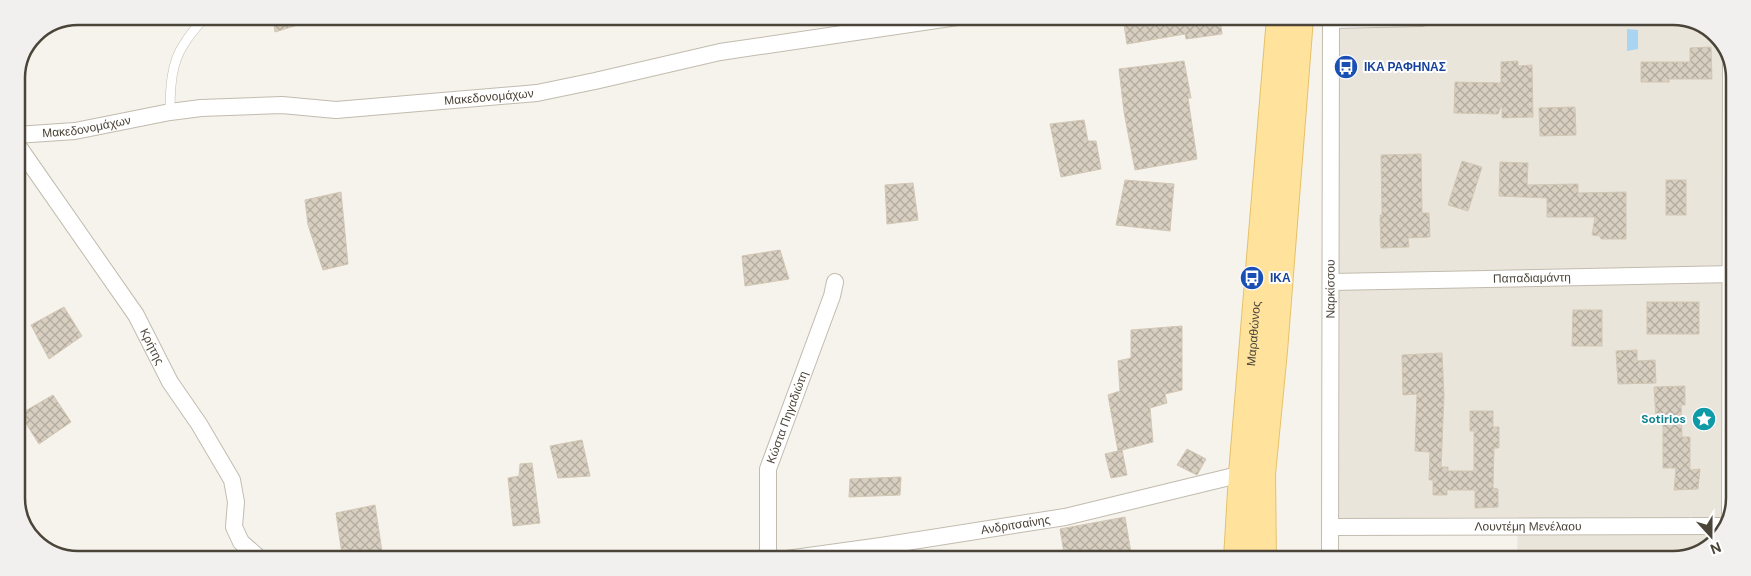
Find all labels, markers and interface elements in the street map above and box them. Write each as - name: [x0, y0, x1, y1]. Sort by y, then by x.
- bus stop icon: ΙΚΑ ΡΑΦΗΝΑΣ: [1333, 54, 1359, 80]
- place label: ΙΚΑ ΡΑΦΗΝΑΣ: [1364, 59, 1446, 75]
- street label: Μακεδονομάχων: [444, 85, 534, 109]
- street label: Μακεδονομάχων: [42, 112, 132, 141]
- street label: Ναρκίσσου: [1322, 259, 1339, 319]
- bus stop icon: ΙΚΑ: [1239, 265, 1265, 291]
- street label: Παπαδιαμάντη: [1493, 269, 1571, 287]
- place label: ΙΚΑ: [1270, 270, 1291, 286]
- street label: Μαραθώνος: [1243, 300, 1264, 367]
- street label: Κρήτης: [136, 326, 168, 368]
- street label: Κώστα Πηγαδιώτη: [763, 369, 812, 466]
- place icon: Sotirios: [1691, 406, 1717, 432]
- place label: Sotirios: [1641, 411, 1686, 427]
- street label: Ανδριτσαίνης: [980, 511, 1051, 538]
- north arrow: [1686, 511, 1736, 561]
- street label: Λουντέμη Μενέλαου: [1475, 518, 1581, 535]
- text: N: [1708, 538, 1724, 558]

